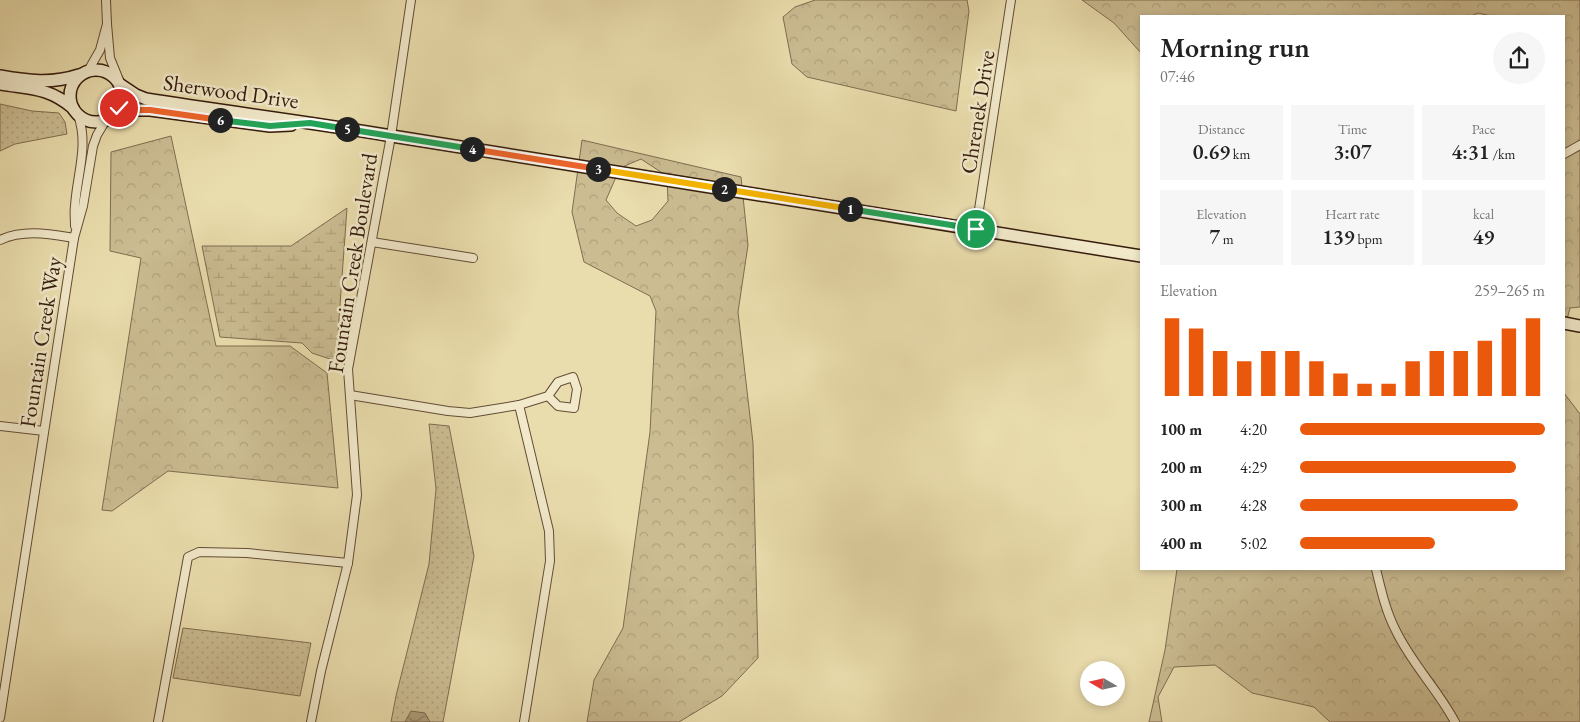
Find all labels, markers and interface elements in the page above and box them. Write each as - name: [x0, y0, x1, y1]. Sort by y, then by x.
- text: Morning run: [1160, 29, 1310, 65]
- button: share: [1493, 32, 1545, 84]
- street label: Chrenek Drive: [953, 48, 1002, 176]
- text: 07:46: [1160, 66, 1195, 87]
- street label: Sherwood Drive: [161, 68, 301, 115]
- pin: [98, 87, 140, 129]
- icon: check: [105, 94, 133, 122]
- pin: 6: [208, 108, 232, 132]
- text: 6: [217, 111, 224, 129]
- pin: 5: [334, 116, 360, 142]
- text: 5: [344, 120, 351, 138]
- text: Distance: [1198, 120, 1245, 138]
- text: Time: [1338, 120, 1367, 138]
- text: Pace: [1472, 120, 1495, 138]
- pin: 4: [460, 136, 484, 162]
- text: 0.69: [1193, 138, 1230, 165]
- text: 3:07: [1333, 138, 1372, 165]
- text: 4:31: [1452, 138, 1490, 165]
- text: 4: [469, 140, 476, 158]
- text: km: [1230, 145, 1250, 163]
- text: /km: [1490, 145, 1515, 163]
- street label: Fountain Creek Boulevard: [321, 150, 384, 375]
- pin: 3: [586, 156, 610, 182]
- text: 3: [595, 160, 602, 178]
- pin: 2: [712, 176, 736, 202]
- text: 2: [721, 180, 728, 198]
- pin: 1: [838, 196, 862, 222]
- text: 1: [847, 200, 854, 218]
- text: Elevation: [1196, 205, 1247, 223]
- text: Heart rate: [1325, 205, 1380, 223]
- text: kcal: [1473, 205, 1494, 223]
- pin: [955, 208, 997, 250]
- icon: arrive: [962, 215, 990, 243]
- text: 7: [1209, 223, 1220, 250]
- text: 139: [1322, 223, 1355, 250]
- text: 49: [1473, 223, 1494, 250]
- text: m: [1220, 230, 1234, 248]
- text: bpm: [1355, 230, 1383, 248]
- street label: Fountain Creek Way: [13, 254, 68, 430]
- text: Elevation: [1160, 280, 1218, 301]
- text: 259–265 m: [1474, 280, 1545, 301]
- text: 100 m: [1160, 419, 1202, 440]
- text: 4:20: [1240, 419, 1267, 440]
- text: 200 m: [1160, 457, 1202, 478]
- text: 4:29: [1240, 457, 1267, 478]
- text: 300 m: [1160, 495, 1202, 516]
- text: 4:28: [1240, 495, 1267, 516]
- text: 400 m: [1160, 533, 1202, 554]
- text: 5:02: [1240, 533, 1267, 554]
- north arrow: [1080, 661, 1125, 706]
- map controls: [1080, 661, 1125, 706]

